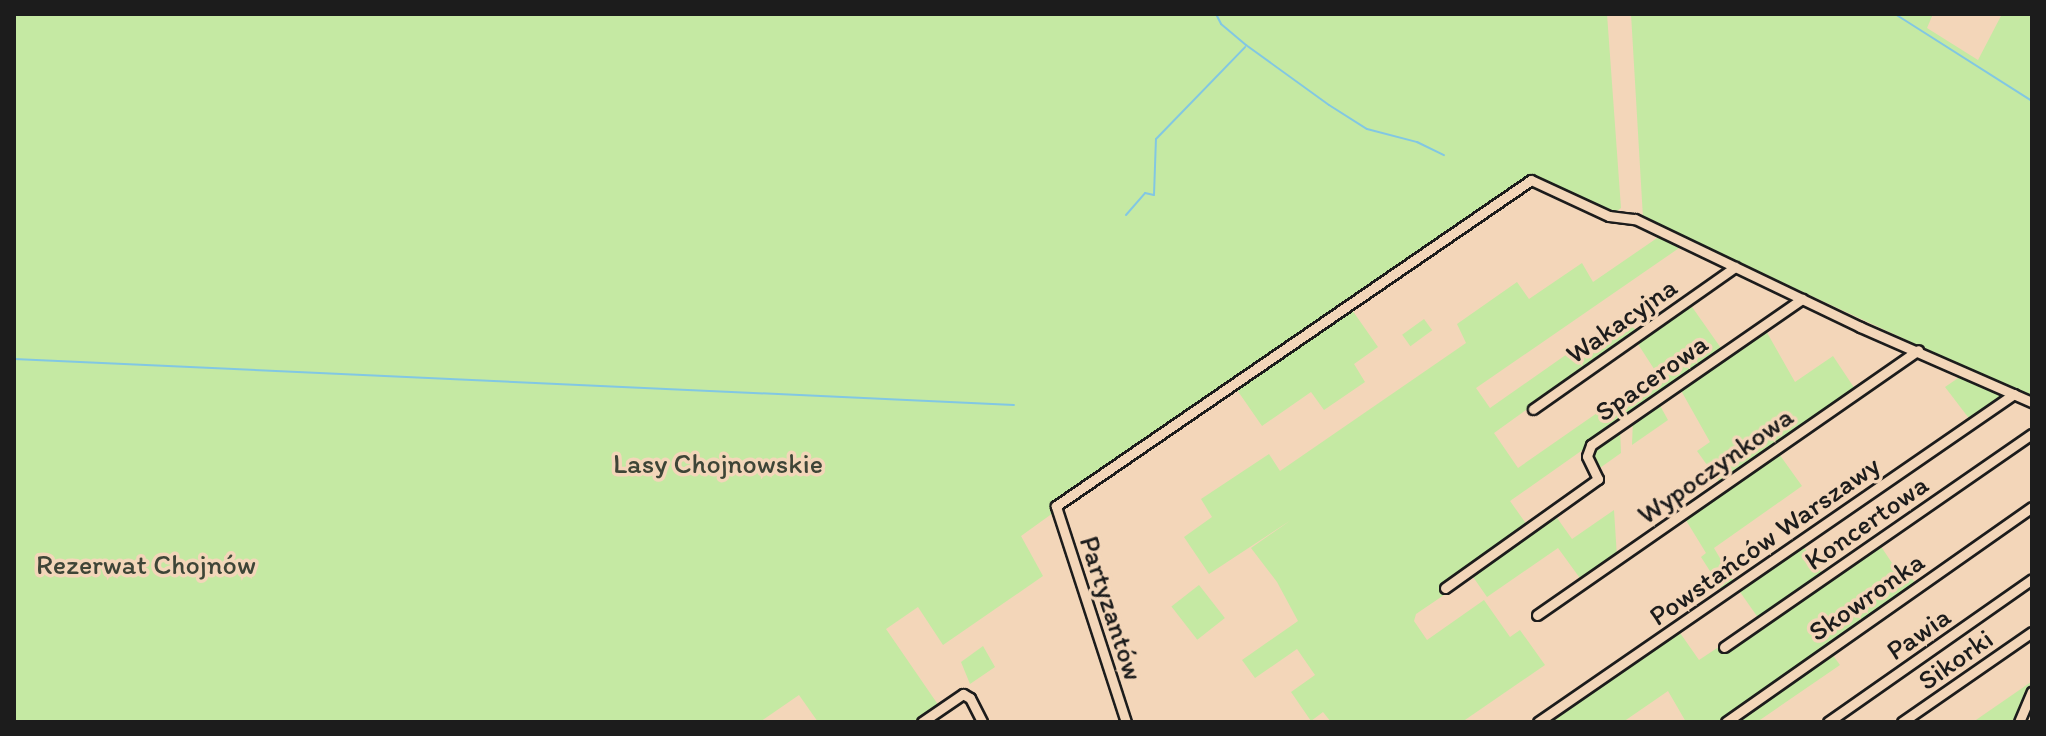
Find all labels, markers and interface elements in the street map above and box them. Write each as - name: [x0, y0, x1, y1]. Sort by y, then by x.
- street label: Wakacyjna: [1559, 269, 1683, 371]
- street label: Spacerowa: [1588, 326, 1714, 428]
- street label: Wypoczynkowa: [1631, 399, 1799, 531]
- park label: Lasy Chojnowskie: [612, 446, 824, 480]
- street label: Powstańców Warszawy: [1642, 448, 1886, 632]
- street label: Koncertowa: [1798, 467, 1934, 577]
- street label: Partyzantów: [1073, 531, 1151, 685]
- street label: Skowronka: [1802, 544, 1930, 648]
- park label: Rezerwat Chojnów: [36, 547, 256, 581]
- street label: Pawia: [1880, 599, 1956, 667]
- street label: Sikorki: [1911, 621, 1999, 697]

